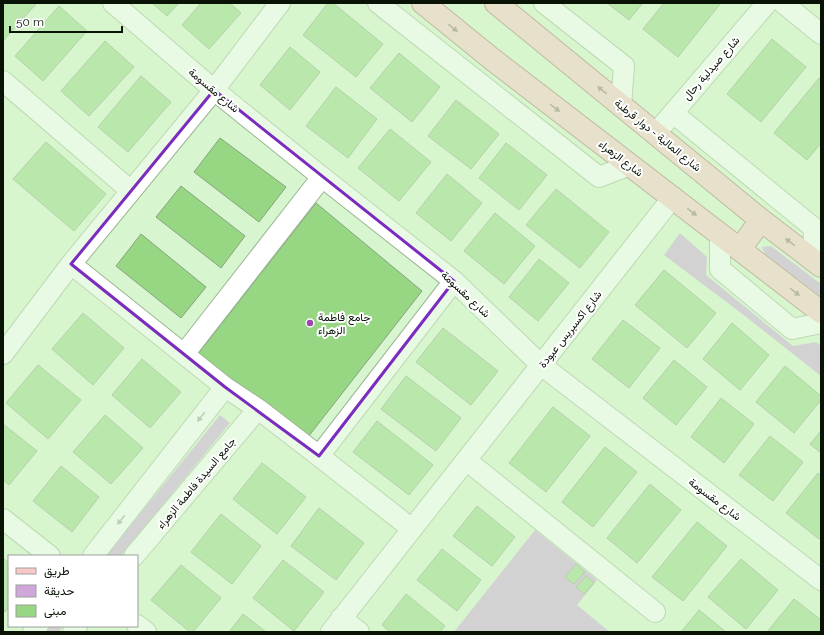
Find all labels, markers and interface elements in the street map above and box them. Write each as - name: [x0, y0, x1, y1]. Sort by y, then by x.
- scale bar: [10, 8, 122, 34]
- text: 50 m: [16, 15, 44, 29]
- one-way arrow: [448, 23, 458, 32]
- street label: شارع صيدلية رحال: [680, 34, 743, 103]
- street label: شارع مقسومة: [185, 65, 242, 116]
- one-way arrow: [596, 86, 607, 95]
- street label: شارع المالية - دوار قرطبة: [611, 97, 704, 175]
- one-way arrow: [550, 103, 561, 112]
- street label: شارع الزهراء: [595, 138, 646, 180]
- one-way arrow: [686, 208, 697, 216]
- one-way arrow: [785, 238, 796, 246]
- street label: شارع مقسومة: [438, 268, 493, 321]
- one-way arrow: [789, 287, 800, 296]
- street label: شارع اكسبريس عبودة: [536, 288, 606, 371]
- place label: جامع فاطمة الزهراء: [318, 311, 371, 337]
- marker: جامع فاطمة الزهراء: [305, 318, 315, 328]
- one-way arrow: [197, 412, 205, 423]
- street label: جامع السيدة فاطمة الزهراء: [154, 435, 239, 532]
- street label: شارع مقسومة: [685, 476, 744, 524]
- one-way arrow: [117, 515, 126, 526]
- legend: [8, 555, 138, 627]
- text: طريق: [44, 564, 70, 579]
- text: حديقة: [44, 584, 74, 598]
- text: مبنى: [44, 604, 66, 619]

